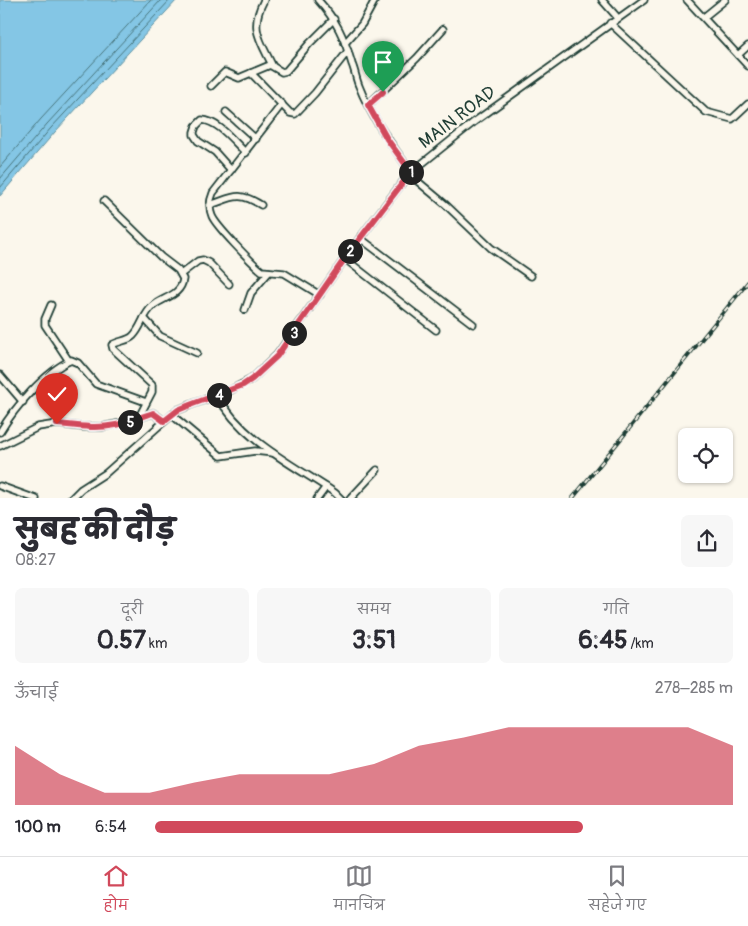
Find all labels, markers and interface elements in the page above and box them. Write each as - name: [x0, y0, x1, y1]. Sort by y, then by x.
- pin: [362, 41, 404, 92]
- icon: arrive: [369, 48, 397, 76]
- street label: MAIN ROAD: [414, 81, 500, 154]
- pin: 1: [398, 160, 424, 184]
- text: 1: [409, 164, 414, 181]
- pin: 2: [338, 238, 362, 264]
- text: 2: [347, 243, 354, 260]
- pin: 3: [282, 320, 306, 346]
- text: 3: [291, 325, 298, 342]
- pin: [36, 373, 78, 424]
- icon: check: [43, 380, 71, 408]
- pin: 4: [206, 382, 232, 408]
- text: 4: [215, 387, 224, 404]
- pin: 5: [118, 410, 142, 434]
- text: 5: [127, 414, 134, 431]
- map controls: [678, 428, 733, 483]
- button: locate: [678, 428, 733, 483]
- text: सुबह की दौड़: [15, 513, 175, 548]
- button: share: [681, 515, 733, 567]
- text: 08:27: [15, 550, 56, 570]
- text: दूरी: [121, 601, 143, 618]
- text: समय: [357, 601, 391, 618]
- text: गति: [603, 601, 629, 618]
- text: 0.57: [97, 625, 146, 656]
- text: 3:51: [352, 625, 396, 656]
- text: 6:45: [578, 625, 627, 656]
- text: km: [146, 635, 167, 652]
- text: /km: [627, 635, 654, 652]
- text: 278–285 m: [655, 678, 733, 698]
- text: ऊँचाई: [15, 683, 58, 703]
- text: 100 m: [15, 817, 61, 837]
- text: 6:54: [95, 817, 127, 837]
- tab: होम: [102, 862, 130, 921]
- tab: मानचित्र: [334, 862, 385, 921]
- tab: सहेजे गए: [589, 862, 646, 921]

